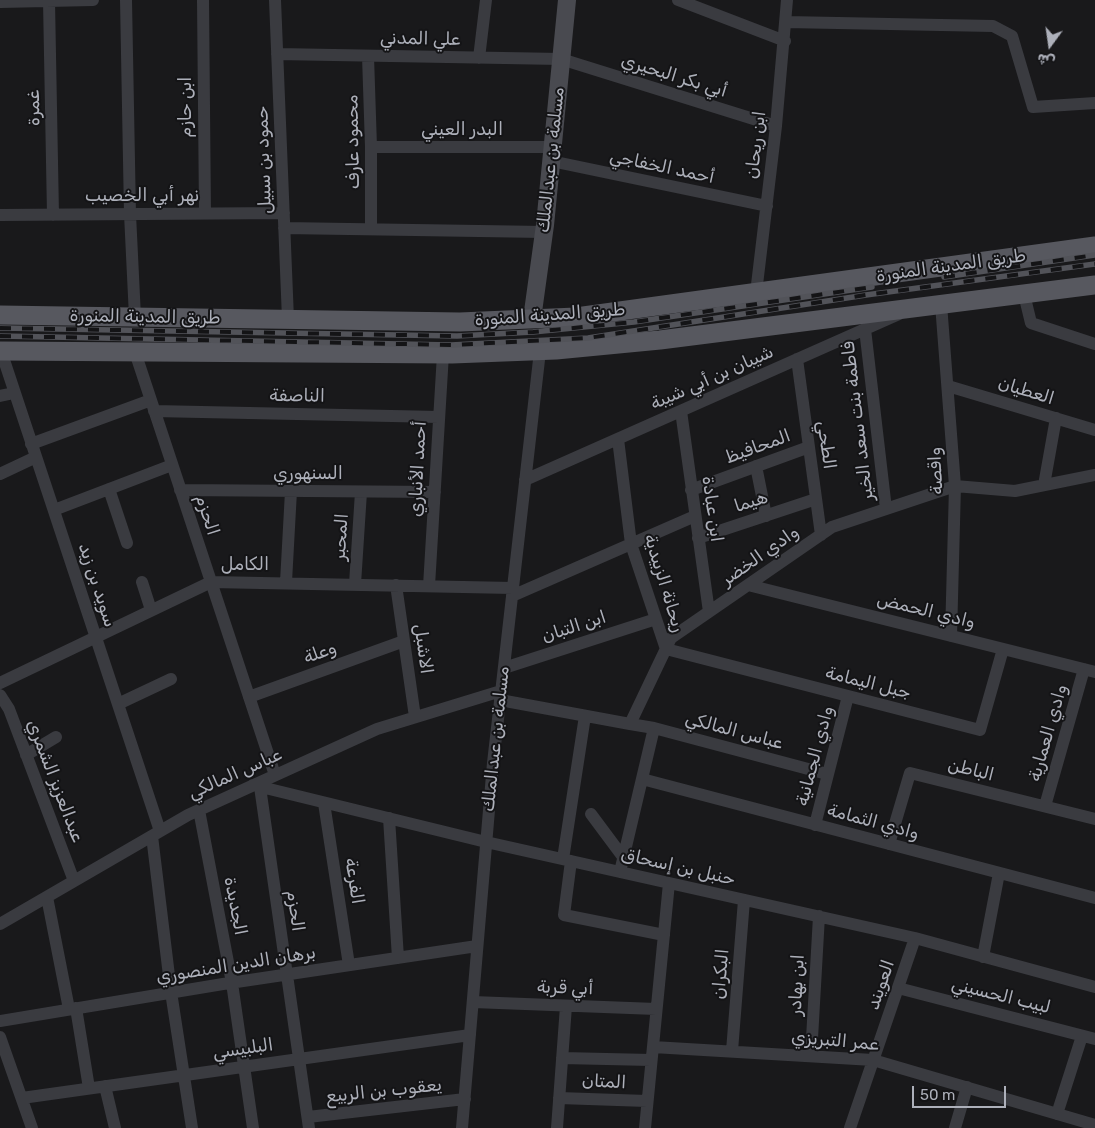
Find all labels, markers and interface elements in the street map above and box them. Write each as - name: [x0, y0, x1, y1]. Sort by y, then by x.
- north arrow: [1025, 20, 1075, 70]
- street label: علي المدني: [380, 27, 460, 51]
- street label: أبي بكر البحيري: [618, 50, 730, 102]
- text: ش: [1036, 50, 1057, 70]
- street label: ابن حازم: [175, 76, 197, 138]
- street label: مسلمة بن عبدالملك: [533, 86, 569, 234]
- street label: غمرة: [23, 90, 45, 126]
- street label: محمود عارف: [341, 94, 365, 190]
- street label: حمود بن سبيل: [251, 106, 277, 214]
- street label: ابن ريحان: [741, 110, 771, 180]
- street label: البدر العيني: [421, 119, 503, 141]
- street label: أحمد الخفاجي: [607, 145, 717, 189]
- street label: نهر أبي الخصيب: [85, 185, 199, 207]
- street label: طريق المدينة المنورة: [875, 245, 1027, 287]
- street label: طريق المدينة المنورة: [474, 299, 626, 331]
- street label: طريق المدينة المنورة: [69, 305, 221, 329]
- street label: فاطمة بنت سعد الخير: [837, 340, 879, 502]
- street label: شيبان بن أبي شيبة: [647, 341, 777, 415]
- street label: العطيان: [995, 372, 1057, 410]
- street label: الناصفة: [269, 385, 325, 407]
- street label: الطحي: [812, 419, 840, 471]
- street label: أحمد الأنباري: [405, 420, 431, 518]
- street label: المحافيظ: [723, 425, 793, 469]
- street label: واقصة: [924, 447, 948, 495]
- street label: السنهوري: [273, 463, 343, 485]
- street label: ابن عبادة: [697, 475, 727, 543]
- street label: هيما: [732, 486, 770, 518]
- street label: الحزم: [190, 492, 224, 538]
- street label: المحبر: [329, 513, 353, 561]
- street label: وادي الخضر: [717, 521, 803, 591]
- street label: ريحانة الزبيدية: [639, 531, 689, 635]
- street label: سويد بن زيد: [73, 540, 121, 630]
- street label: الكامل: [221, 554, 269, 576]
- street label: وادي الحمض: [875, 588, 977, 634]
- street label: ابن التبان: [539, 606, 609, 648]
- street label: الاشبل: [409, 623, 437, 675]
- street label: وعلة: [301, 637, 339, 669]
- street label: جبل اليمامة: [823, 662, 913, 704]
- street label: مسلمة بن عبدالملك: [478, 665, 514, 813]
- street label: وادي العمارية: [1024, 682, 1072, 784]
- street label: وادي الجمانية: [791, 704, 839, 808]
- street label: عباس المالكي: [683, 708, 785, 754]
- street label: عبدالعزيز الشمري: [22, 717, 88, 845]
- street label: عباس المالكي: [185, 744, 285, 804]
- street label: الباطن: [946, 754, 996, 786]
- street label: وادي الثمامة: [825, 799, 921, 845]
- street label: حنبل بن إسحاق: [619, 843, 737, 891]
- street label: الفرعة: [340, 856, 368, 906]
- street label: الجديدة: [219, 875, 251, 937]
- street label: الحزم: [281, 889, 309, 933]
- street label: برهان الدين المنصوري: [155, 942, 317, 988]
- street label: البكران: [708, 948, 734, 1000]
- street label: ابن بهادر: [785, 954, 809, 1016]
- street label: العويند: [862, 957, 900, 1013]
- street label: لبيب الحسيني: [949, 973, 1053, 1019]
- street label: أبي قربة: [536, 976, 594, 1000]
- street label: عمر التبريزي: [790, 1026, 880, 1056]
- street label: البلبيسي: [211, 1034, 275, 1064]
- street label: المتان: [581, 1070, 627, 1094]
- street label: يعقوب بن الربيع: [325, 1074, 443, 1108]
- scale bar: [915, 1076, 1009, 1108]
- text: 50 m: [920, 1086, 955, 1104]

